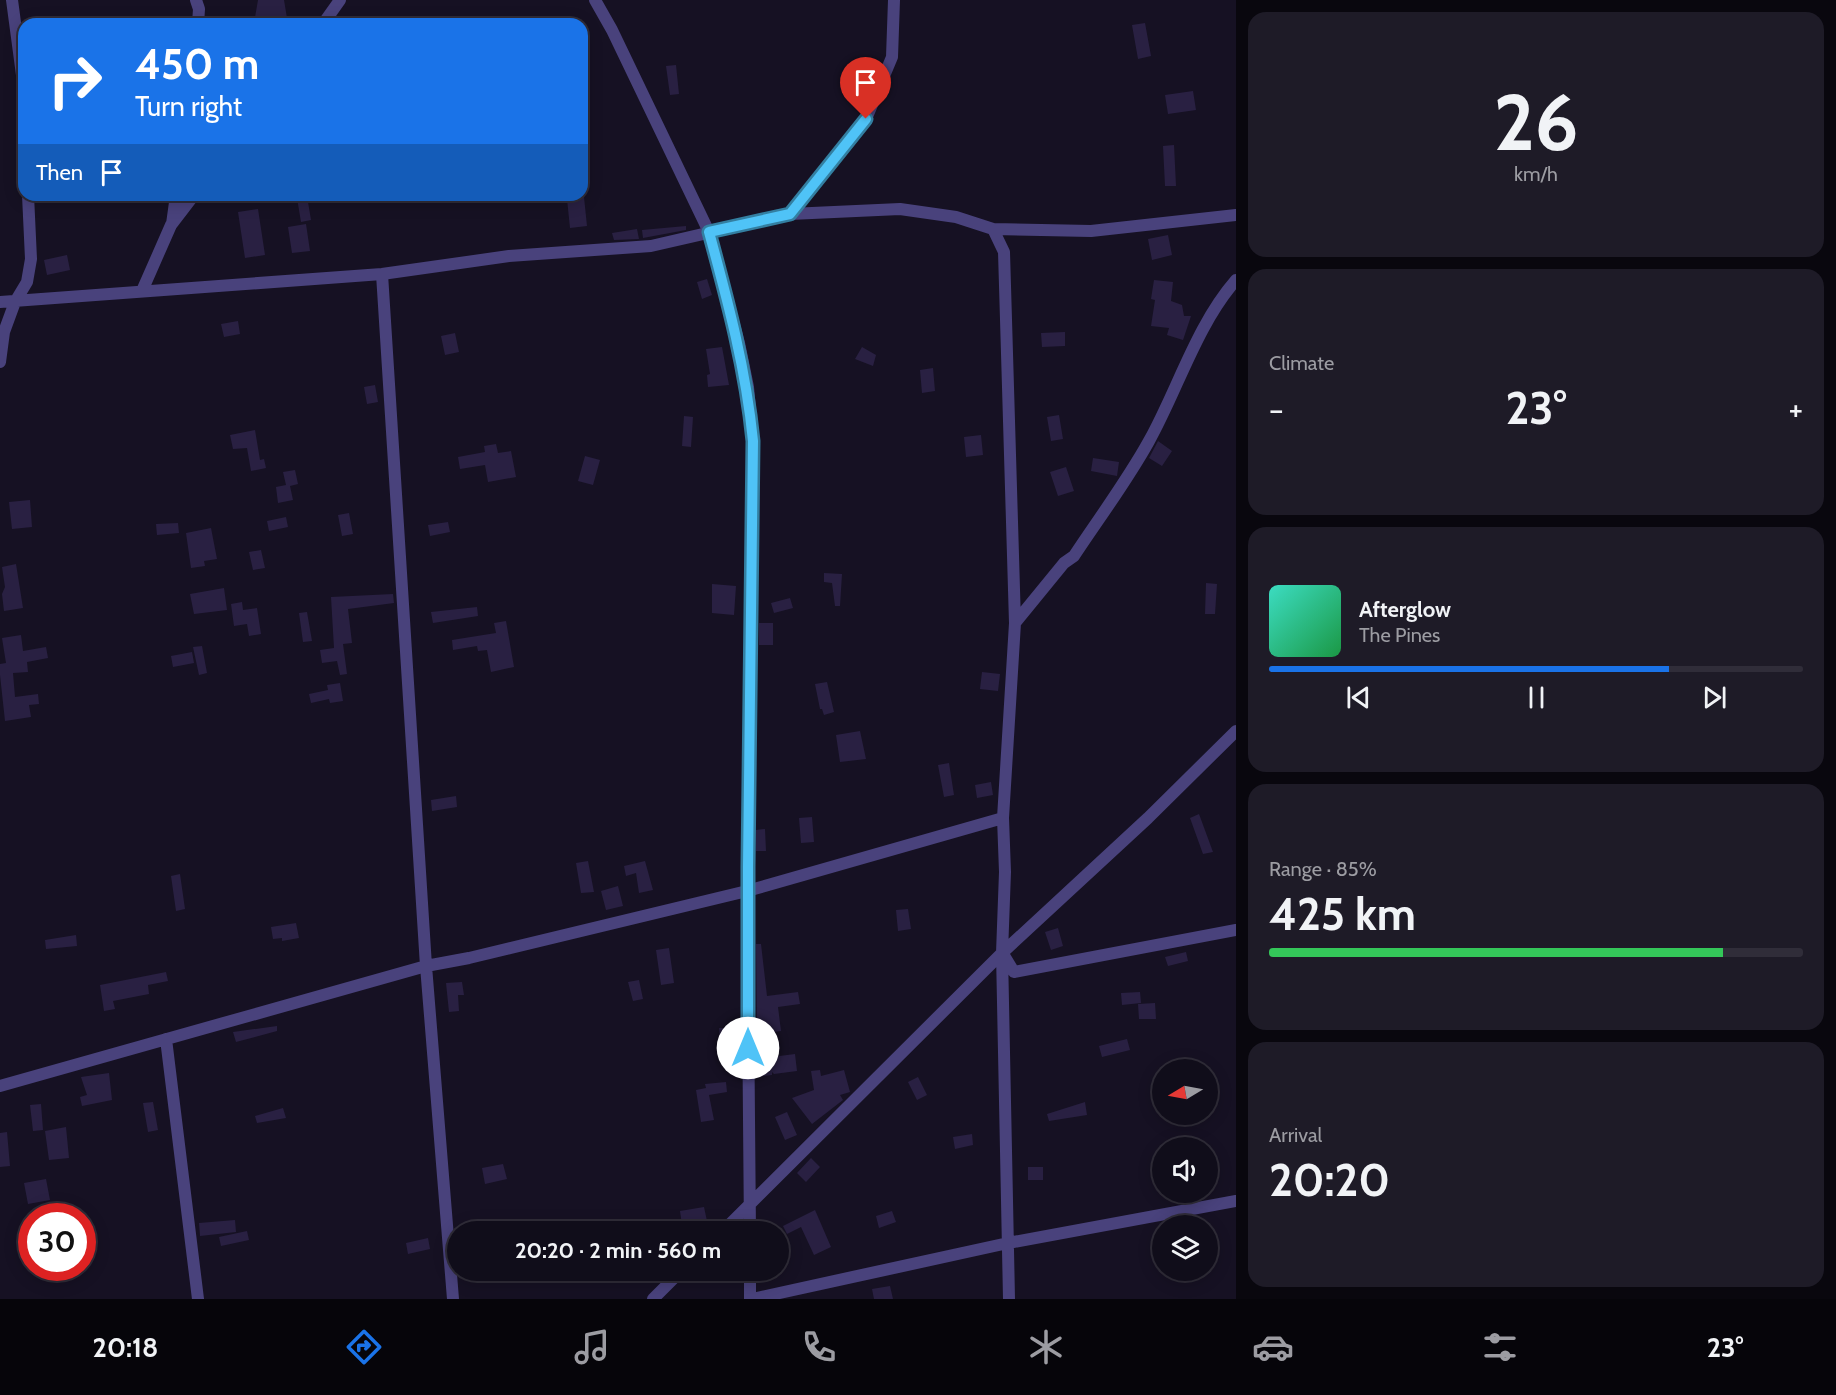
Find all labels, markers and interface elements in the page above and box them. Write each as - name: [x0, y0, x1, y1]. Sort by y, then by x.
- text: 450 m: [135, 38, 259, 90]
- icon: right: [36, 42, 114, 120]
- pin: [840, 57, 891, 119]
- icon: arrive: [849, 66, 882, 99]
- text: 26: [1493, 75, 1579, 170]
- text: Turn right: [135, 90, 242, 123]
- icon: arrive: [95, 156, 128, 189]
- text: Then: [36, 159, 83, 186]
- text: km/h: [1514, 162, 1558, 186]
- text: Climate: [1269, 351, 1334, 375]
- text: 23°: [1505, 381, 1567, 435]
- text: −: [1269, 389, 1284, 429]
- text: +: [1788, 389, 1803, 429]
- text: Afterglow: [1359, 596, 1451, 623]
- text: The Pines: [1359, 623, 1440, 647]
- icon: previous: [1342, 681, 1375, 714]
- icon: pause: [1520, 681, 1553, 714]
- icon: next: [1698, 681, 1731, 714]
- text: Range · 85%: [1269, 857, 1377, 881]
- text: 425 km: [1269, 887, 1416, 941]
- position arrow: [716, 1016, 780, 1080]
- north arrow: [1152, 1059, 1218, 1125]
- map controls: [1152, 1059, 1218, 1281]
- text: Arrival: [1269, 1123, 1322, 1147]
- button: sound: [1152, 1137, 1218, 1203]
- text: 20:20: [1269, 1153, 1390, 1207]
- speed limit sign: 30: [18, 1203, 96, 1281]
- button: layers: [1152, 1215, 1218, 1281]
- text: 20:20 · 2 min · 560 m: [515, 1237, 721, 1264]
- icon: directions: [343, 1326, 385, 1368]
- icon: music: [571, 1326, 613, 1368]
- icon: phone: [798, 1326, 840, 1368]
- icon: climate: [1025, 1326, 1067, 1368]
- icon: car: [1252, 1326, 1294, 1368]
- icon: filters: [1479, 1326, 1521, 1368]
- text: 20:18: [93, 1331, 158, 1364]
- text: 23°: [1707, 1331, 1743, 1364]

